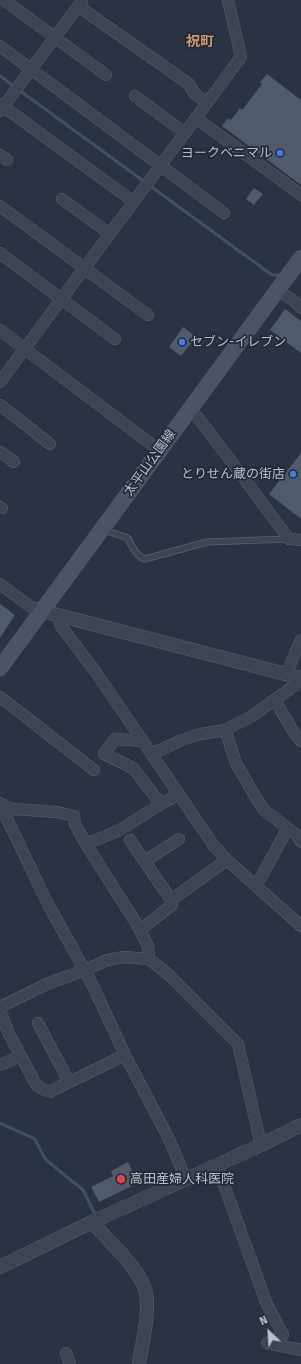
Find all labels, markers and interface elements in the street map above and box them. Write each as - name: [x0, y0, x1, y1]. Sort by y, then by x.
- district label: 祝町: [186, 34, 214, 50]
- place label: ヨークベニマル: [181, 145, 272, 161]
- marker: ヨークベニマル: [275, 148, 285, 158]
- place label: セブン-イレブン: [190, 334, 286, 350]
- marker: セブン-イレブン: [177, 337, 187, 347]
- street label: 太平山公園線: [121, 427, 179, 499]
- place label: とりせん蔵の街店: [181, 466, 285, 482]
- marker: とりせん蔵の街店: [288, 469, 298, 479]
- place label: 高田産婦人科医院: [130, 1171, 234, 1187]
- marker: 高田産婦人科医院: [115, 1173, 127, 1185]
- north arrow: [249, 1312, 289, 1352]
- text: N: [258, 1313, 270, 1328]

